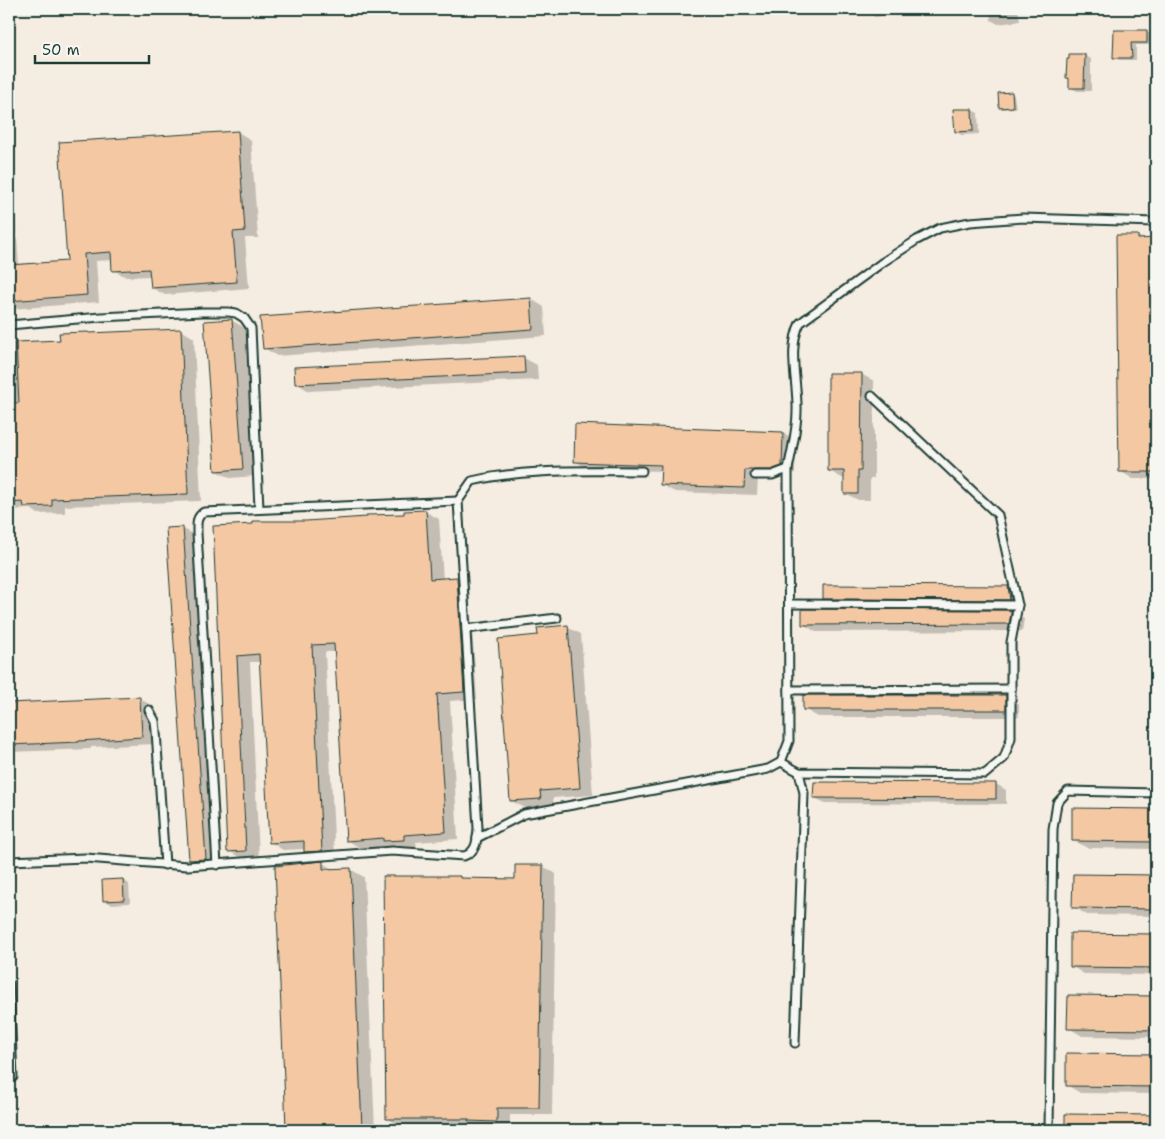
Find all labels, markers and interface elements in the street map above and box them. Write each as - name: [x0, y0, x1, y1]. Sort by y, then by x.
- scale bar: [35, 32, 149, 64]
- text: 50 m: [42, 40, 80, 60]

